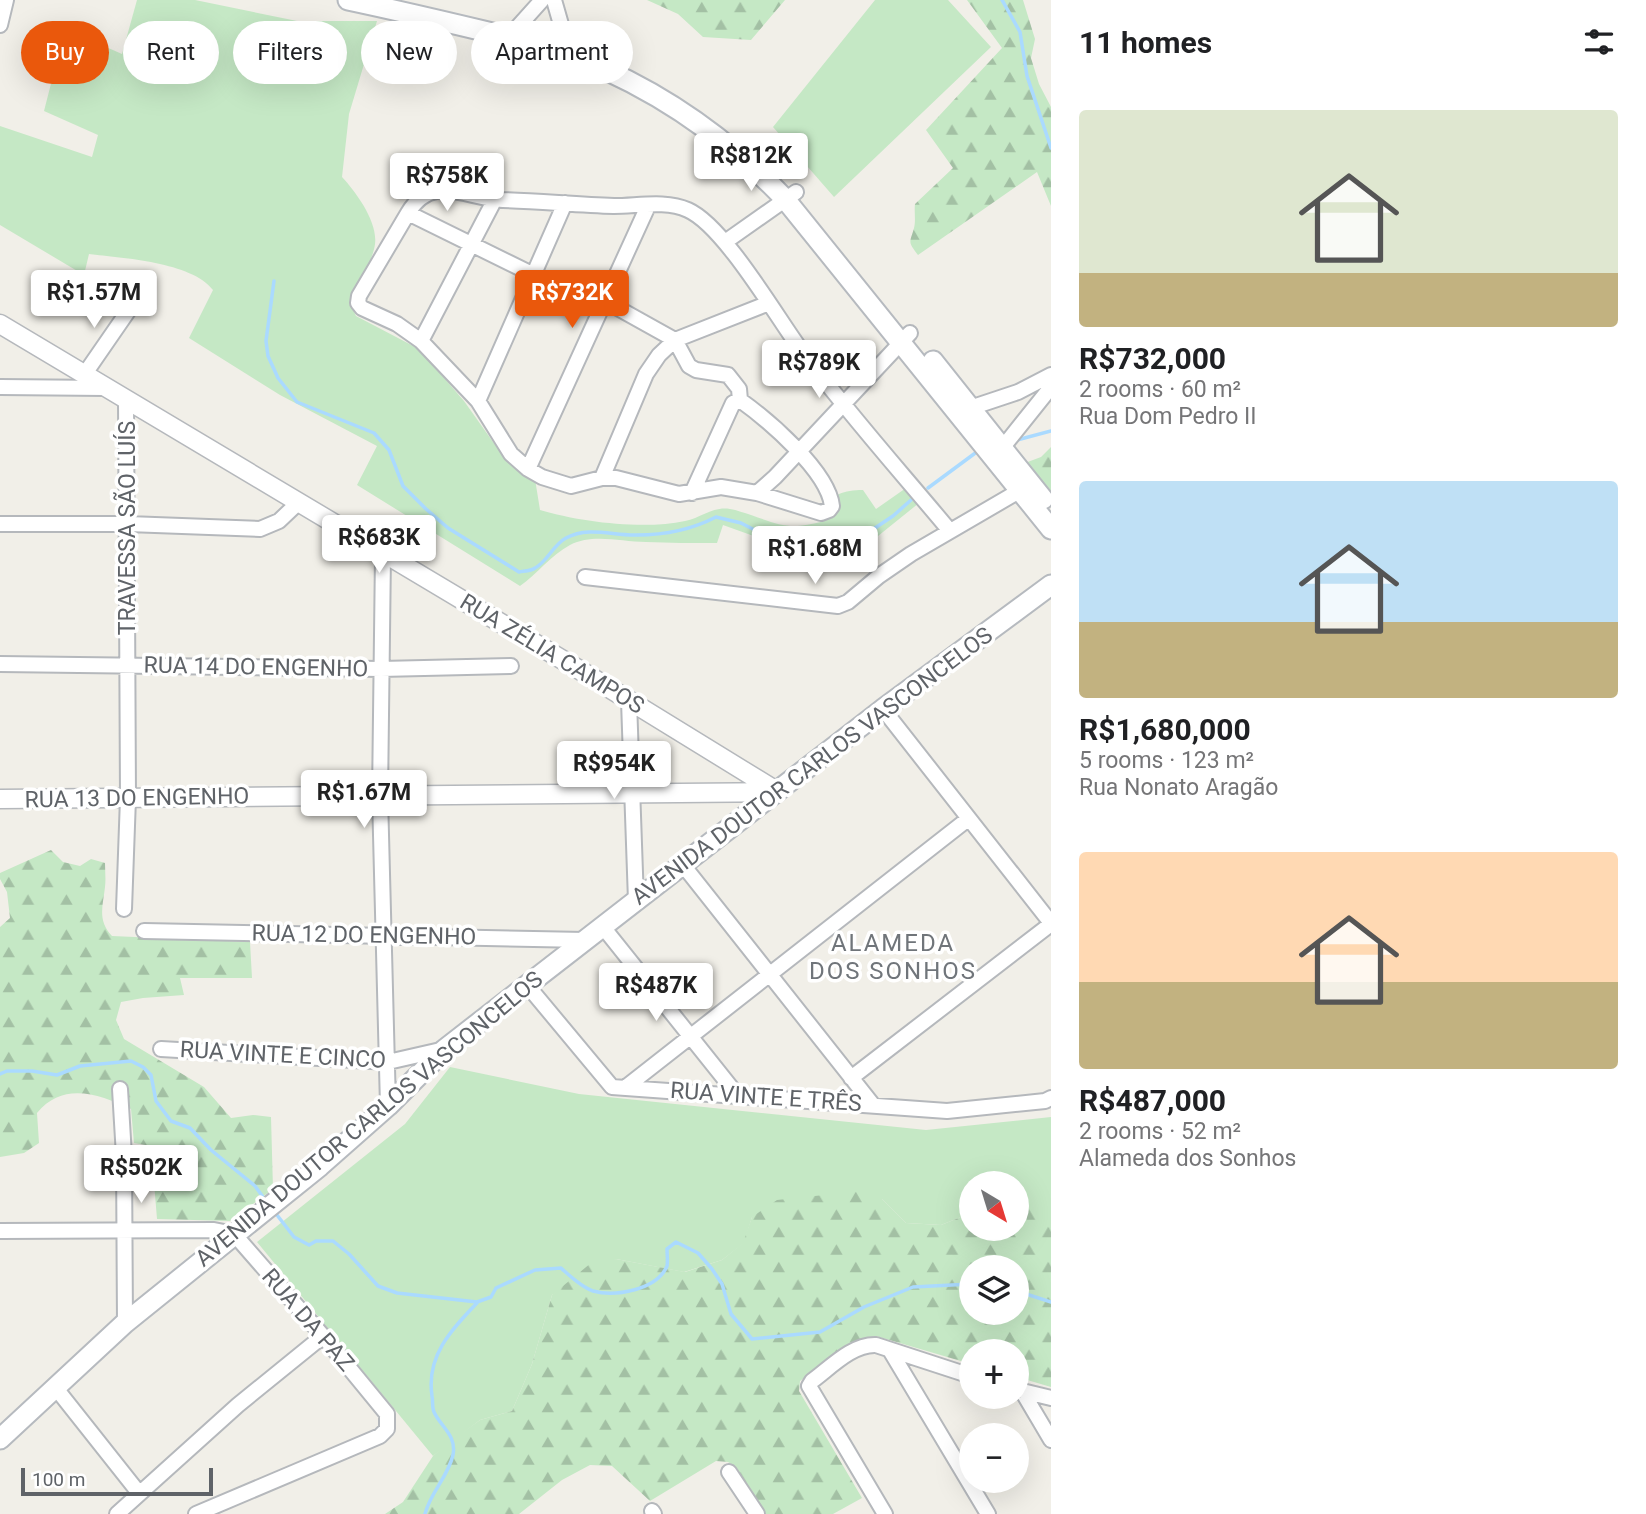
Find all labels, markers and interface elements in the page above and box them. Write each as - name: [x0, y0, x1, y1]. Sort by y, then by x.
- chip: Buy: [21, 21, 109, 84]
- chip: Rent: [123, 21, 219, 84]
- chip: Filters: [233, 21, 347, 84]
- chip: New: [361, 21, 457, 84]
- chip: Apartment: [471, 21, 633, 84]
- icon: filters: [1580, 23, 1618, 61]
- text: 11 homes: [1079, 25, 1212, 60]
- pin: R$812K: [694, 134, 808, 193]
- text: R$812K: [710, 142, 792, 169]
- pin: R$758K: [390, 154, 504, 213]
- icon: home: [1286, 155, 1412, 281]
- text: R$758K: [406, 162, 488, 189]
- pin: R$1.57M: [29, 270, 159, 330]
- pin: R$732K: [515, 270, 629, 330]
- text: R$1.57M: [47, 279, 141, 306]
- text: R$732K: [531, 279, 613, 306]
- pin: R$789K: [762, 340, 876, 400]
- text: R$732,000: [1079, 341, 1226, 376]
- text: R$789K: [778, 349, 860, 376]
- text: 2 rooms · 60 m²: [1079, 376, 1241, 403]
- text: Rua Dom Pedro II: [1079, 403, 1257, 430]
- street label: TRAVESSA SÃO LUÍS: [113, 421, 141, 635]
- pin: R$683K: [322, 516, 436, 575]
- text: R$683K: [338, 524, 420, 551]
- pin: R$1.68M: [750, 526, 880, 586]
- icon: home: [1286, 526, 1412, 652]
- text: R$1.68M: [768, 535, 862, 562]
- street label: RUA ZÉLIA CAMPOS: [455, 587, 649, 720]
- street label: AVENIDA DOUTOR CARLOS VASCONCELOS: [626, 621, 998, 911]
- street label: RUA 14 DO ENGENHO: [143, 652, 369, 682]
- text: R$1,680,000: [1079, 712, 1251, 747]
- pin: R$954K: [557, 742, 671, 801]
- text: 5 rooms · 123 m²: [1079, 747, 1254, 774]
- text: R$954K: [573, 750, 655, 777]
- pin: R$1.67M: [299, 770, 429, 830]
- text: Rua Nonato Aragão: [1079, 774, 1278, 801]
- text: R$1.67M: [317, 779, 411, 806]
- street label: RUA 13 DO ENGENHO: [24, 783, 250, 813]
- icon: home: [1286, 897, 1412, 1023]
- street label: RUA 12 DO ENGENHO: [251, 920, 477, 950]
- district label: ALAMEDA DOS SONHOS: [809, 929, 977, 985]
- pin: R$487K: [599, 964, 713, 1023]
- street label: AVENIDA DOUTOR CARLOS VASCONCELOS: [190, 966, 548, 1272]
- text: R$487K: [615, 972, 697, 999]
- street label: RUA VINTE E CINCO: [179, 1036, 387, 1074]
- street label: RUA VINTE E TRÊS: [669, 1076, 863, 1117]
- text: R$487,000: [1079, 1083, 1226, 1118]
- text: 2 rooms · 52 m²: [1079, 1118, 1241, 1145]
- text: Alameda dos Sonhos: [1079, 1145, 1296, 1172]
- pin: R$502K: [84, 1146, 198, 1205]
- text: R$502K: [100, 1154, 182, 1181]
- north arrow: [959, 1171, 1029, 1241]
- map controls: [959, 1171, 1029, 1493]
- button: layers: [959, 1255, 1029, 1325]
- street label: RUA DA PAZ: [256, 1263, 360, 1377]
- button: +: [959, 1339, 1029, 1409]
- button: −: [959, 1423, 1029, 1493]
- scale bar: [21, 1465, 214, 1497]
- text: 100 m: [32, 1468, 85, 1491]

